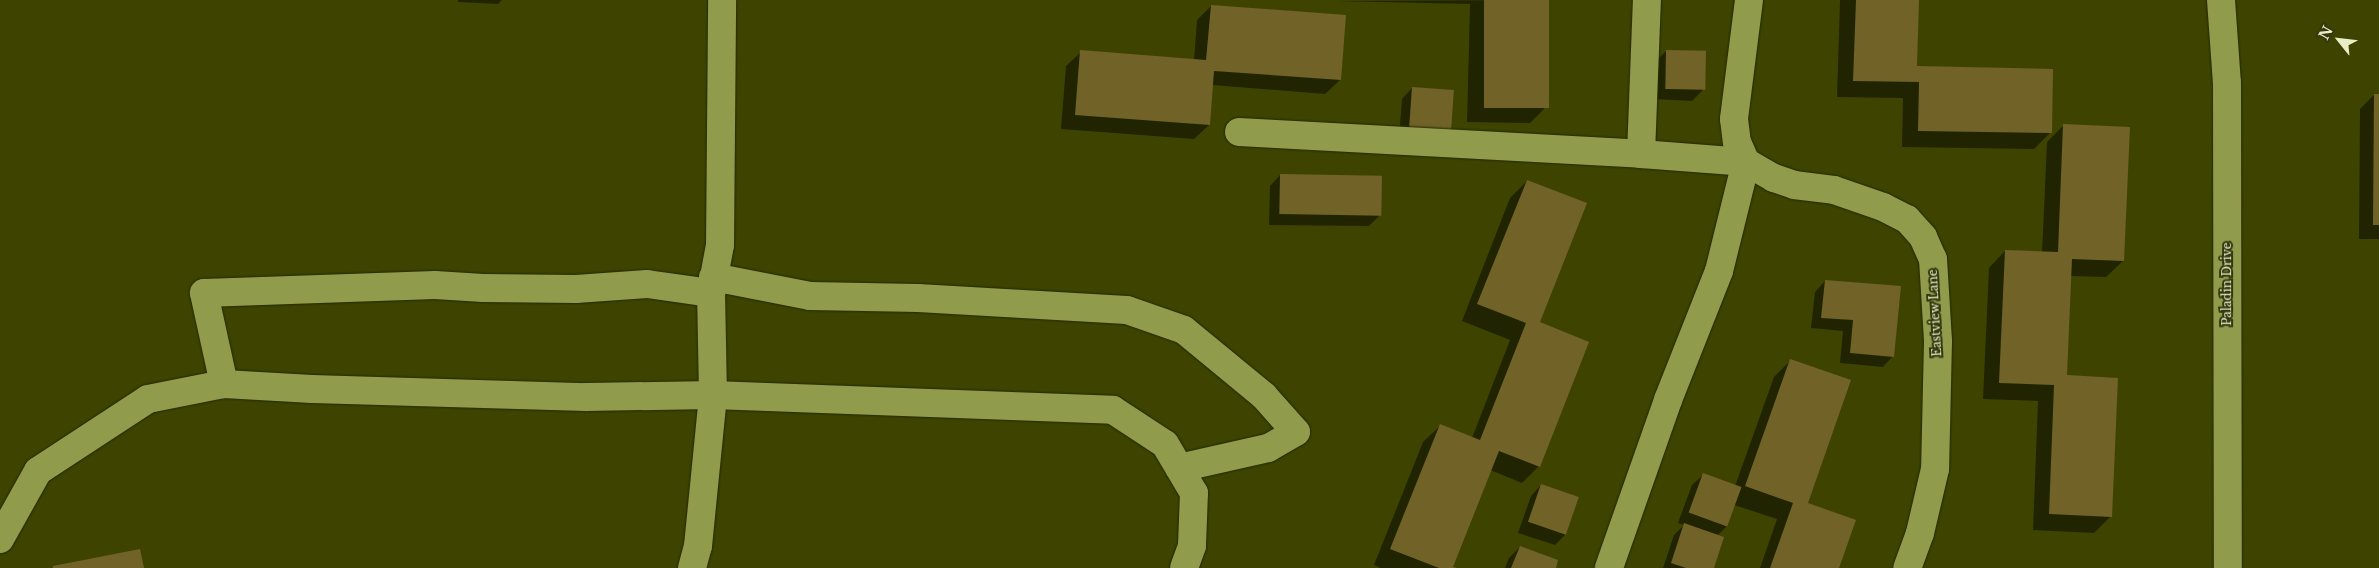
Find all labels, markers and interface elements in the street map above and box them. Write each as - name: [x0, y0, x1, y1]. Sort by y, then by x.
- north arrow: [2314, 15, 2364, 65]
- text: N: [2315, 23, 2337, 43]
- street label: Paladin Drive: [2220, 242, 2234, 326]
- street label: Eastview Lane: [1926, 269, 1944, 357]

